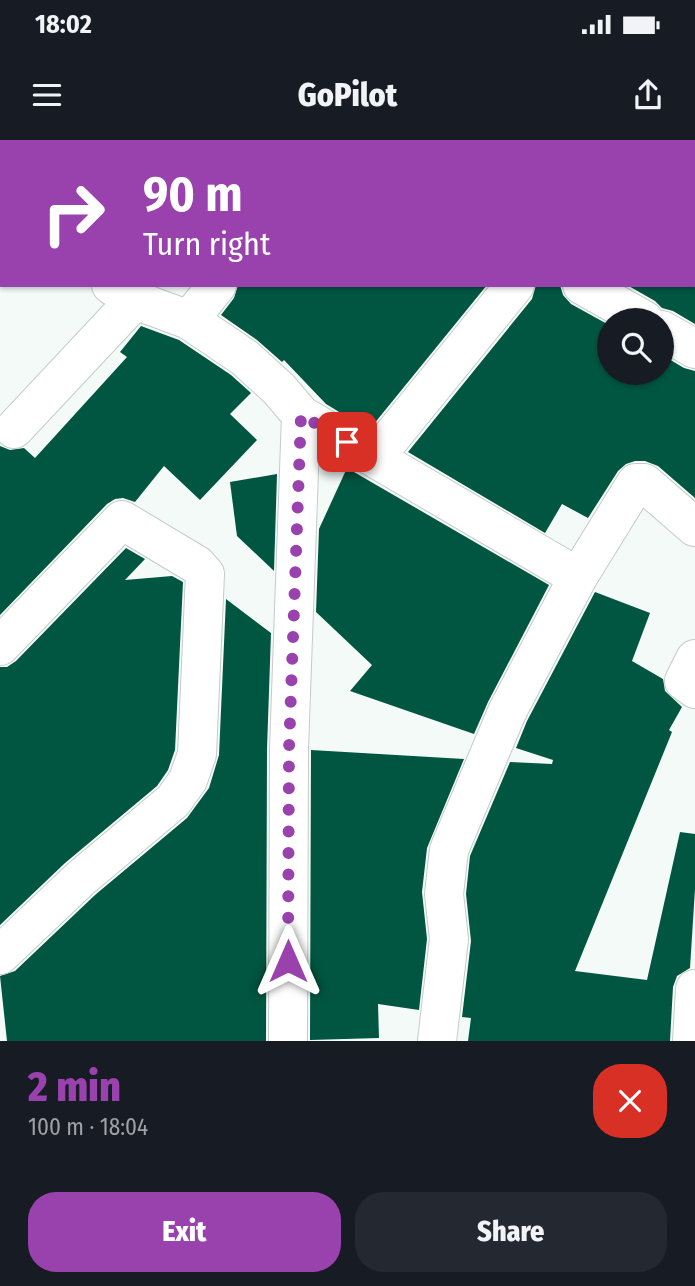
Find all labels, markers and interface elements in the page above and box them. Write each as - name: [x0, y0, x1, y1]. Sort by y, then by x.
- text: 18:02: [35, 9, 92, 40]
- icon: menu: [28, 76, 66, 114]
- text: GoPilot: [298, 76, 397, 114]
- icon: share: [629, 76, 667, 114]
- text: 90 m: [143, 165, 243, 224]
- icon: right: [28, 168, 119, 259]
- text: Turn right: [143, 225, 270, 263]
- map controls: [597, 308, 674, 385]
- button: search: [597, 308, 674, 385]
- pin: [317, 412, 377, 472]
- icon: arrive: [328, 423, 366, 461]
- position arrow: [251, 924, 325, 998]
- text: 2 min: [28, 1062, 121, 1112]
- button: close: [593, 1064, 667, 1138]
- text: 100 m · 18:04: [28, 1113, 148, 1141]
- button: Exit: [28, 1192, 341, 1272]
- button: Share: [355, 1192, 667, 1272]

